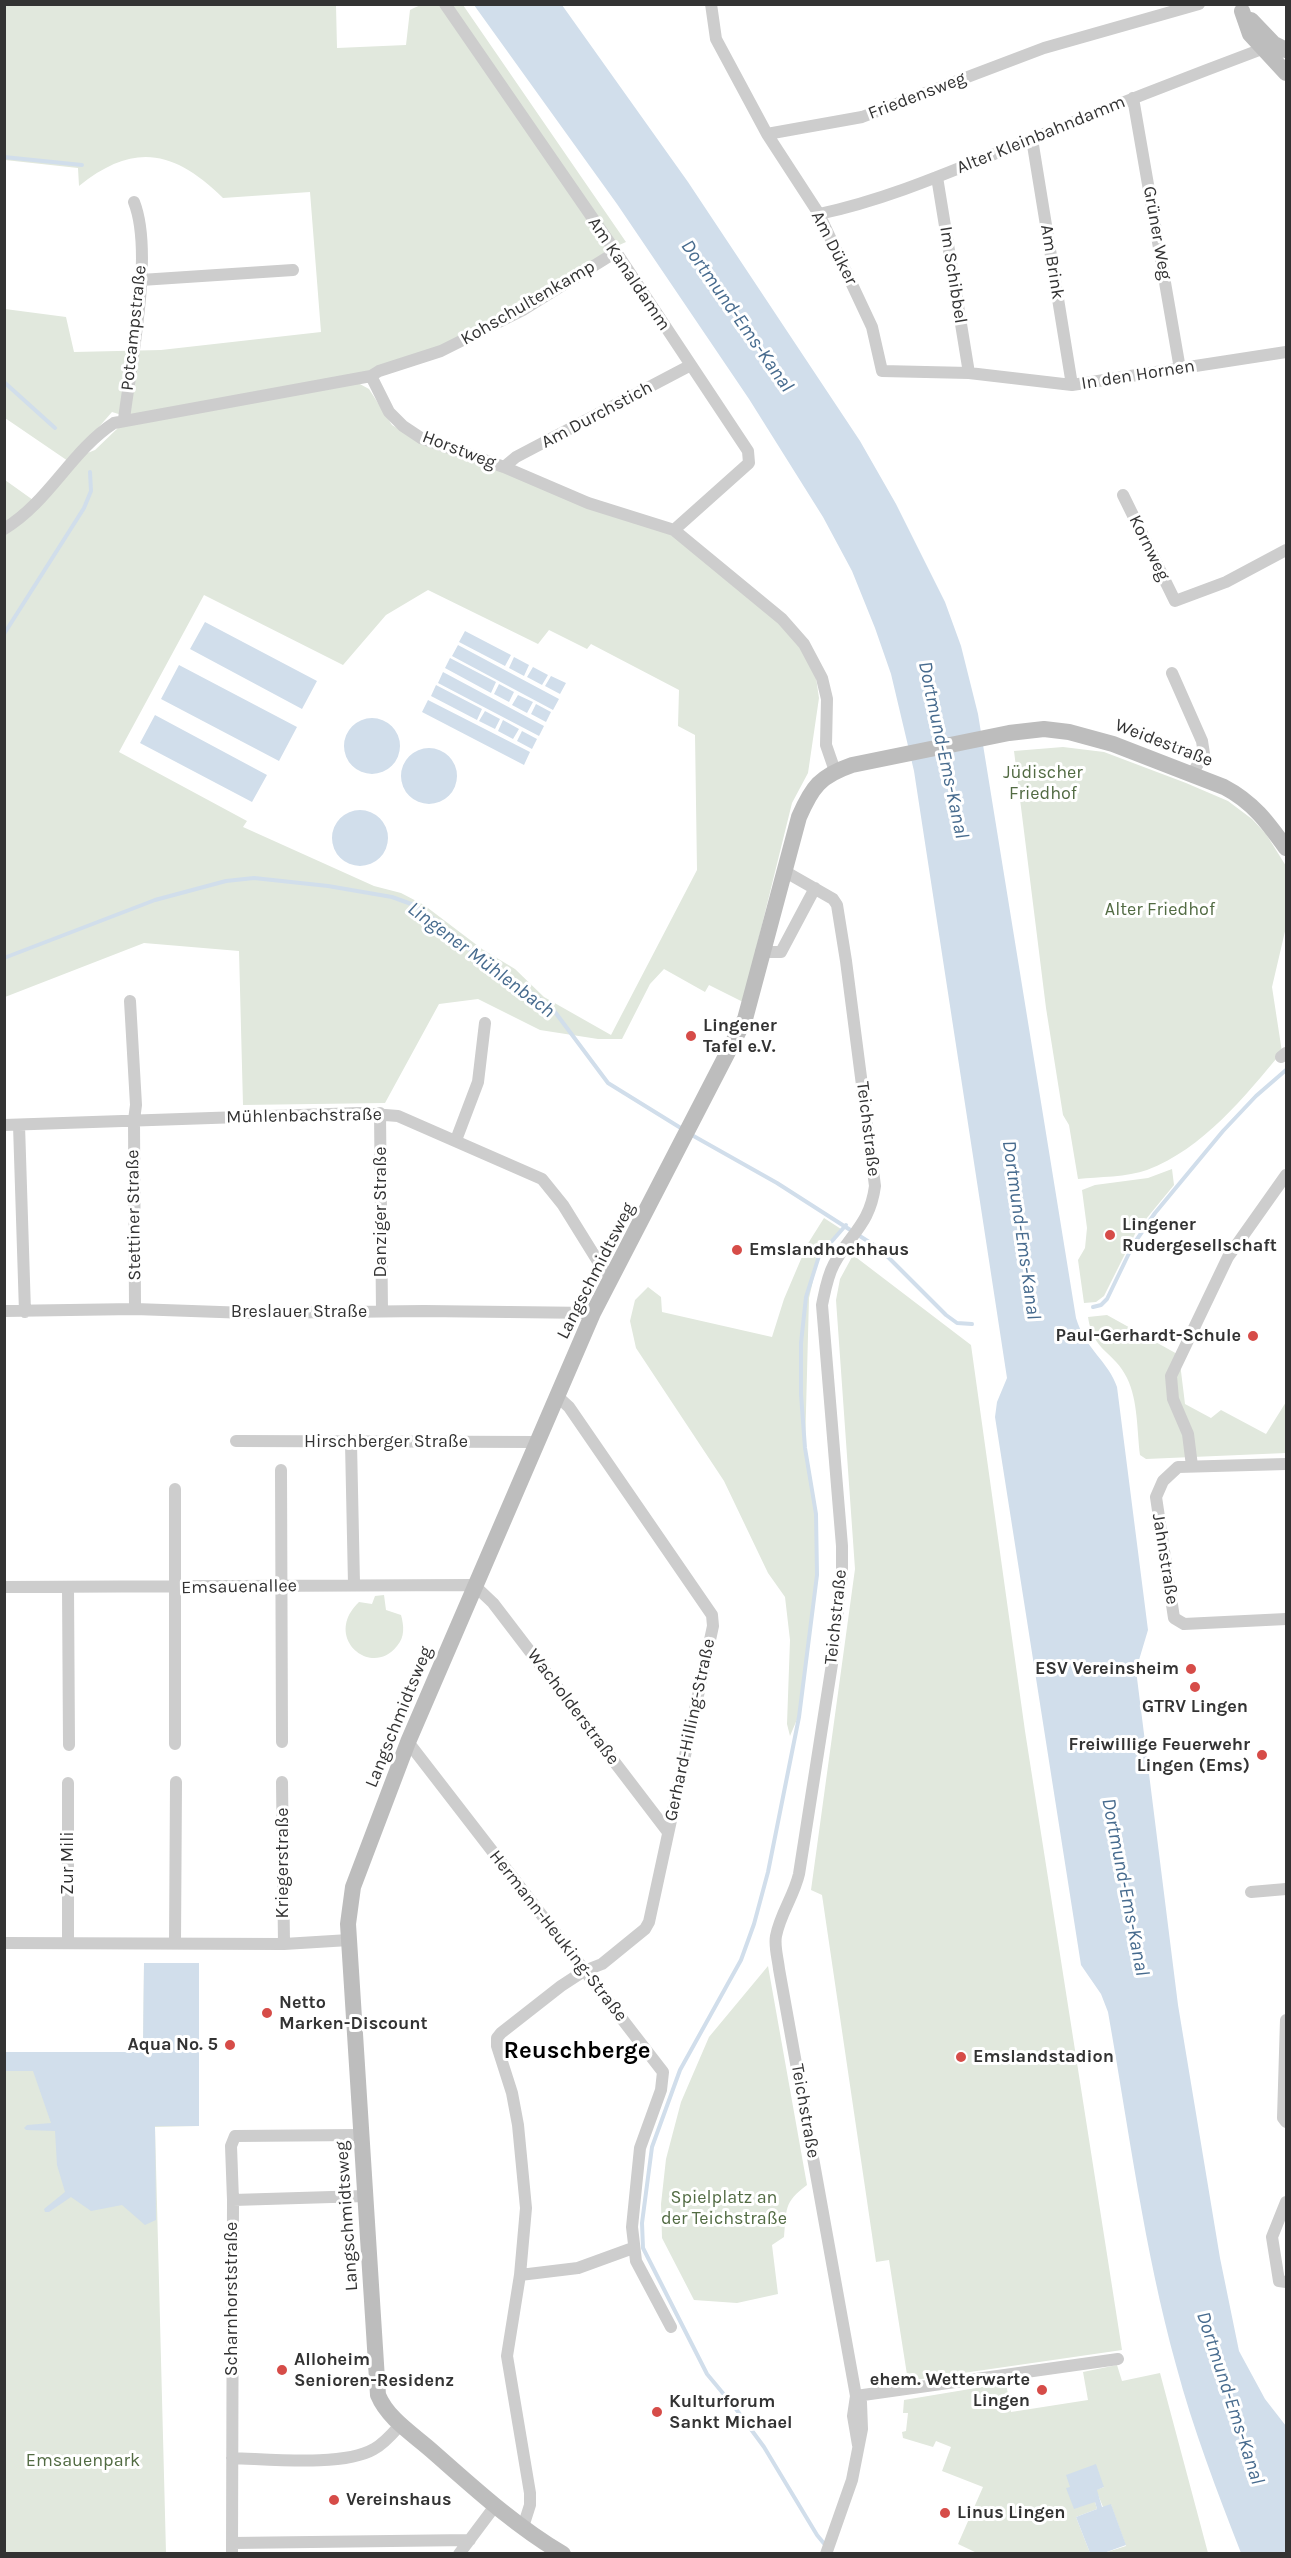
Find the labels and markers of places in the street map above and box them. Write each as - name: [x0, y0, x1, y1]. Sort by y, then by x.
- place label: Lingener Tafel e.V.: [703, 1015, 777, 1058]
- marker: Lingener Tafel e.V.: [684, 1029, 698, 1043]
- place label: Lingener Rudergesellschaft: [1122, 1214, 1277, 1256]
- marker: Lingener Rudergesellschaft: [1103, 1228, 1117, 1242]
- place label: Emslandhochhaus: [749, 1239, 909, 1261]
- marker: Emslandhochhaus: [730, 1243, 744, 1257]
- place label: Paul-Gerhardt-Schule: [1056, 1325, 1241, 1347]
- marker: Paul-Gerhardt-Schule: [1246, 1329, 1260, 1343]
- place label: ESV Vereinsheim: [1035, 1658, 1179, 1680]
- marker: ESV Vereinsheim: [1184, 1662, 1198, 1676]
- marker: GTRV Lingen: [1188, 1680, 1202, 1694]
- place label: GTRV Lingen: [1142, 1696, 1248, 1718]
- place label: Freiwillige Feuerwehr Lingen (Ems): [1069, 1734, 1250, 1776]
- marker: Freiwillige Feuerwehr Lingen (Ems): [1255, 1748, 1269, 1762]
- place label: Netto Marken-Discount: [279, 1992, 428, 2034]
- marker: Netto Marken-Discount: [260, 2006, 274, 2020]
- place label: Aqua No. 5: [127, 2034, 218, 2056]
- marker: Aqua No. 5: [223, 2038, 237, 2052]
- place label: Emslandstadion: [973, 2046, 1114, 2068]
- marker: Emslandstadion: [954, 2050, 968, 2064]
- place label: Alloheim Senioren-Residenz: [294, 2349, 454, 2392]
- marker: Alloheim Senioren-Residenz: [275, 2363, 289, 2377]
- place label: ehem. Wetterwarte Lingen: [870, 2369, 1030, 2412]
- marker: ehem. Wetterwarte Lingen: [1035, 2383, 1049, 2397]
- place label: Kulturforum Sankt Michael: [669, 2391, 792, 2434]
- marker: Kulturforum Sankt Michael: [650, 2405, 664, 2419]
- place label: Vereinshaus: [346, 2489, 451, 2511]
- marker: Vereinshaus: [327, 2493, 341, 2507]
- place label: Linus Lingen: [957, 2502, 1066, 2524]
- marker: Linus Lingen: [938, 2506, 952, 2520]

